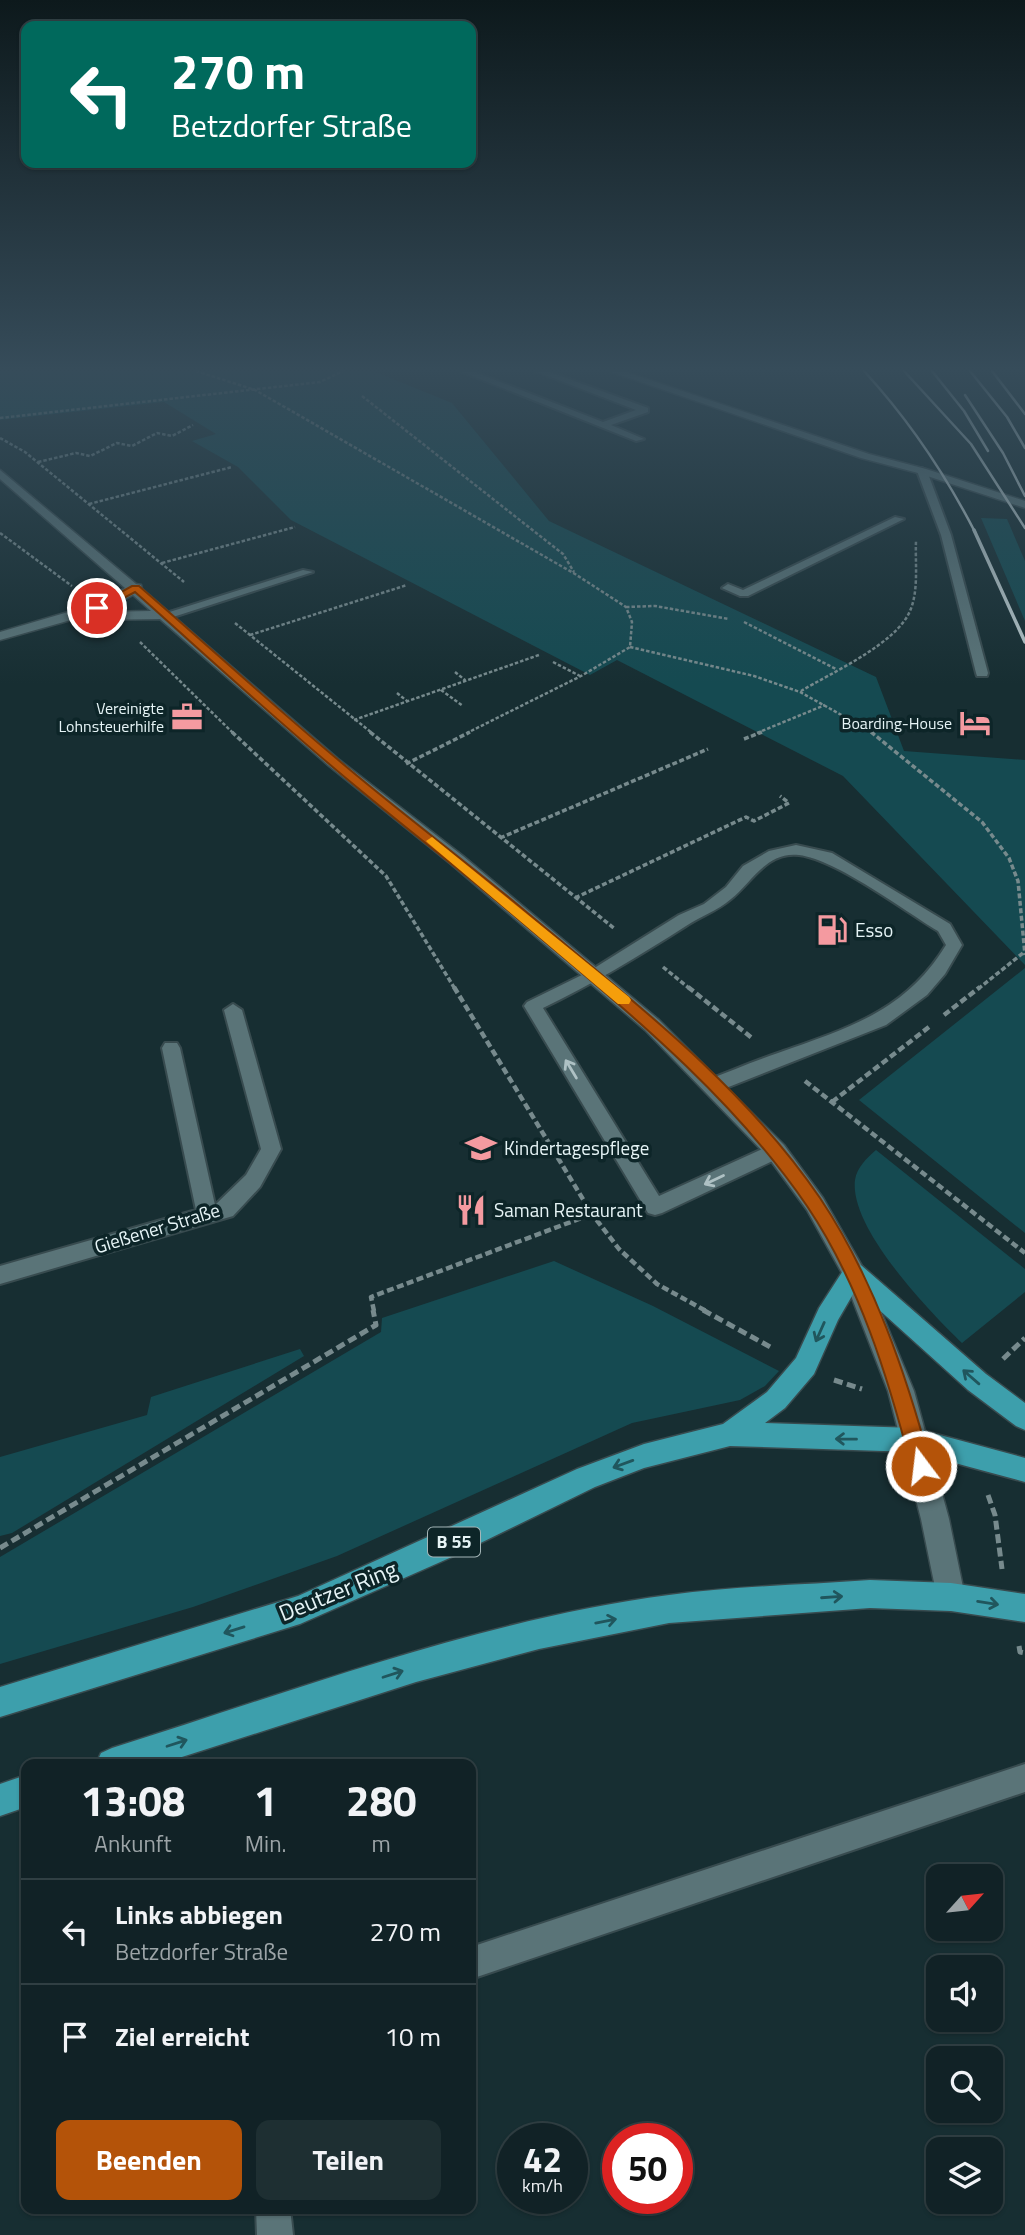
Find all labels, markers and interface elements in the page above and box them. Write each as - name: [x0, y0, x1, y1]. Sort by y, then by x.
- text: 270 m: [171, 33, 305, 108]
- icon: left: [56, 49, 147, 140]
- text: Betzdorfer Straße: [171, 101, 412, 149]
- pin: [67, 578, 127, 638]
- icon: arrive: [78, 589, 116, 627]
- place label: Vereinigte Lohnsteuerhilfe: [59, 696, 164, 738]
- office icon: Vereinigte Lohnsteuerhilfe: [170, 700, 204, 734]
- hotel icon: Boarding-House: [958, 706, 992, 740]
- place label: Boarding-House: [842, 711, 952, 735]
- fuel station icon: Esso: [815, 913, 849, 947]
- place label: Esso: [855, 915, 893, 944]
- one-way arrow: [564, 1059, 578, 1079]
- school or university icon: Kindertagespflege: [464, 1131, 498, 1165]
- place label: Kindertagespflege: [504, 1133, 649, 1162]
- one-way arrow: [704, 1174, 725, 1187]
- restaurant icon: Saman Restaurant: [454, 1193, 488, 1227]
- street label: Gießener Straße: [90, 1195, 223, 1260]
- place label: Saman Restaurant: [494, 1195, 643, 1224]
- one-way arrow: [813, 1321, 826, 1342]
- one-way arrow: [962, 1369, 980, 1385]
- position arrow: [884, 1429, 958, 1503]
- one-way arrow: [835, 1432, 858, 1446]
- one-way arrow: [612, 1459, 634, 1471]
- road number: B 55: [428, 1527, 480, 1556]
- street label: Deutzer Ring: [273, 1551, 403, 1630]
- one-way arrow: [821, 1590, 843, 1603]
- one-way arrow: [976, 1597, 999, 1610]
- one-way arrow: [594, 1614, 617, 1628]
- one-way arrow: [223, 1624, 245, 1637]
- one-way arrow: [382, 1667, 404, 1679]
- one-way arrow: [165, 1736, 187, 1748]
- text: 13:08: [80, 1768, 185, 1832]
- text: 1: [254, 1768, 277, 1832]
- text: 280: [346, 1768, 417, 1832]
- text: Ankunft: [94, 1826, 172, 1861]
- text: Min.: [245, 1826, 286, 1861]
- text: m: [372, 1826, 391, 1861]
- north arrow: [926, 1864, 1003, 1941]
- map controls: [926, 1864, 1003, 2214]
- text: Links abbiegen: [115, 1895, 283, 1934]
- text: 270 m: [370, 1912, 441, 1951]
- icon: left: [56, 1913, 94, 1951]
- text: Betzdorfer Straße: [115, 1934, 288, 1969]
- button: sound: [926, 1955, 1003, 2032]
- text: Ziel erreicht: [115, 2017, 250, 2056]
- text: 10 m: [384, 2017, 441, 2056]
- icon: arrive: [56, 2018, 94, 2056]
- button: search: [926, 2046, 1003, 2123]
- button: Beenden: [56, 2120, 242, 2200]
- button: Teilen: [256, 2120, 441, 2200]
- speed limit sign: 50: [602, 2123, 693, 2214]
- text: 42: [523, 2132, 562, 2186]
- button: layers: [926, 2137, 1003, 2214]
- text: km/h: [522, 2172, 563, 2199]

